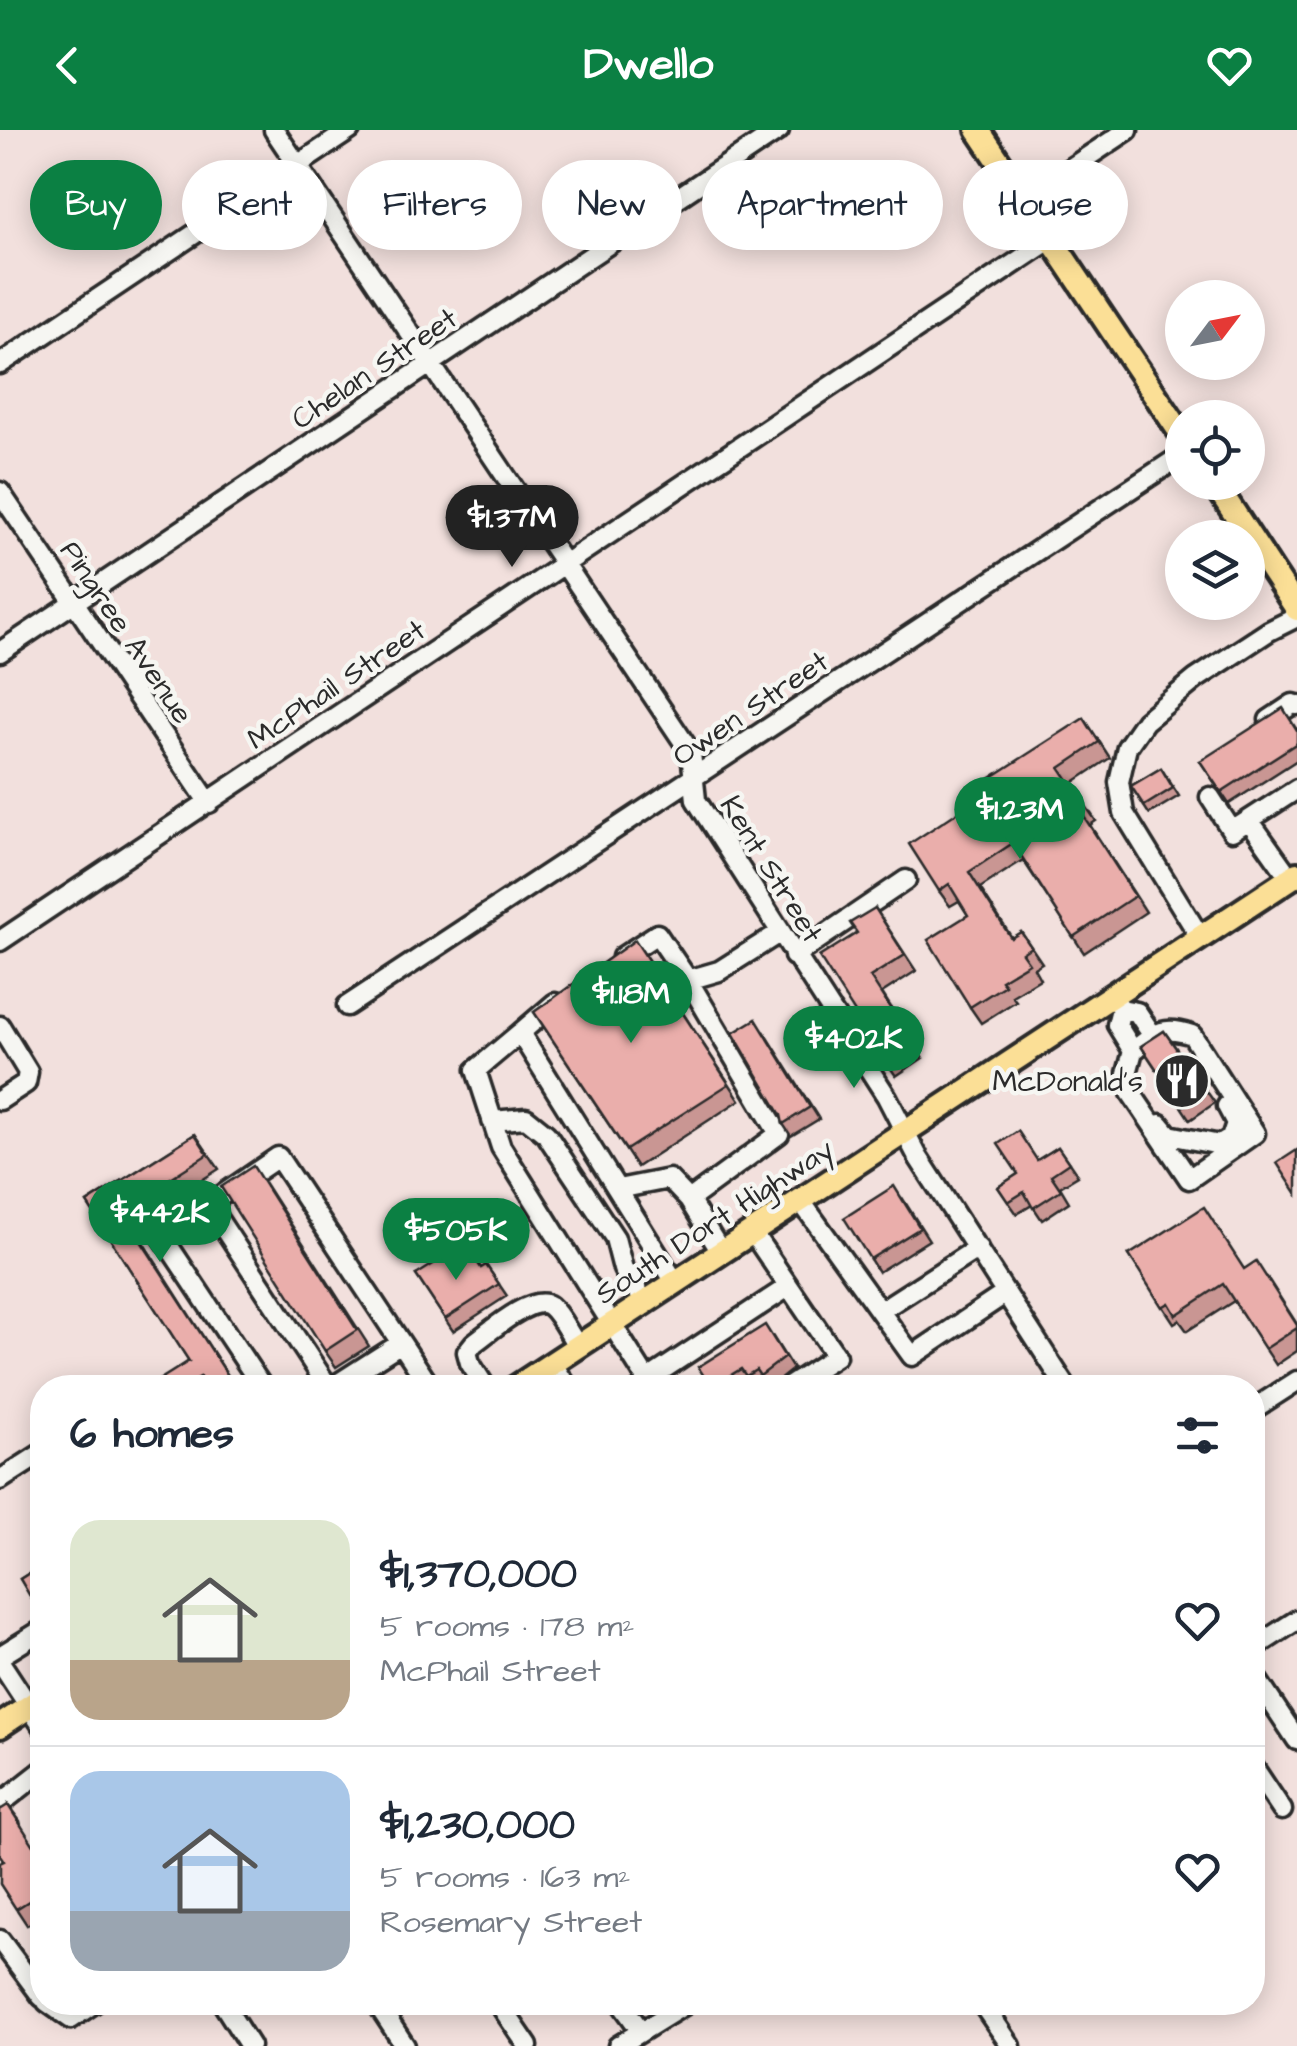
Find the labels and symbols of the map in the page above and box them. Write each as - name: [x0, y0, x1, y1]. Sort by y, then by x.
- north arrow: [1165, 280, 1265, 380]
- street label: Chelan Street: [283, 298, 466, 440]
- pin: $1.37M: [431, 485, 593, 570]
- street label: Pingree Avenue: [48, 533, 203, 733]
- street label: McPhail Street: [239, 610, 434, 760]
- street label: Owen Street: [664, 641, 837, 777]
- pin: $1.23M: [939, 777, 1101, 862]
- street label: Kent Street: [709, 788, 833, 951]
- pin: $1.18M: [550, 961, 712, 1046]
- pin: $402K: [784, 1006, 924, 1091]
- restaurant icon: McDonald's: [1152, 1051, 1212, 1111]
- place label: McDonald's: [993, 1061, 1143, 1103]
- street label: South Dort Highway: [587, 1129, 842, 1316]
- pin: $442K: [90, 1180, 230, 1265]
- pin: $505K: [386, 1198, 526, 1283]

